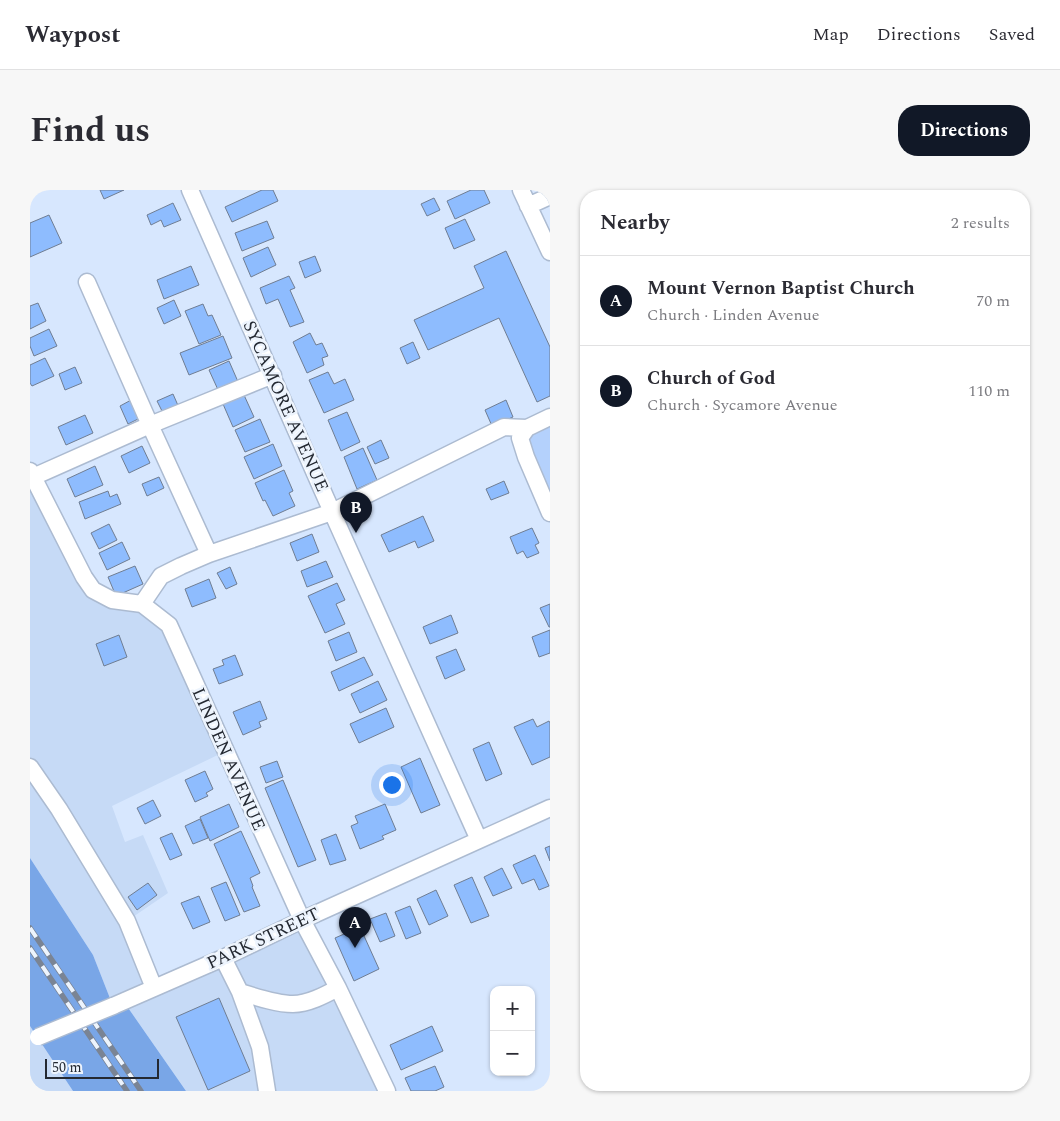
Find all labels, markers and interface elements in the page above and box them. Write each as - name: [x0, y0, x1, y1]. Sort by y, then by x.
- text: Waypost: [25, 17, 121, 53]
- text: Map: [813, 21, 849, 48]
- text: Directions: [877, 21, 961, 48]
- text: Saved: [989, 21, 1035, 48]
- text: Find us: [30, 104, 150, 157]
- button: Directions: [898, 105, 1030, 156]
- text: Nearby: [600, 207, 670, 239]
- text: 2 results: [951, 211, 1010, 235]
- text: Mount Vernon Baptist Church: [647, 274, 915, 303]
- text: A: [610, 289, 622, 313]
- text: 70 m: [976, 289, 1010, 313]
- text: Church · Linden Avenue: [647, 303, 819, 327]
- street label: SYCAMORE AVENUE: [236, 316, 336, 496]
- text: Church of God: [647, 364, 776, 393]
- text: B: [610, 379, 622, 403]
- text: 110 m: [968, 379, 1010, 403]
- text: Church · Sycamore Avenue: [647, 393, 838, 417]
- pin: B: [340, 492, 372, 533]
- street label: LINDEN AVENUE: [185, 683, 272, 835]
- your location: [379, 772, 405, 798]
- street label: PARK STREET: [202, 900, 324, 976]
- pin: A: [339, 907, 371, 948]
- map controls: [490, 986, 535, 1076]
- button: +: [490, 986, 535, 1031]
- button: −: [490, 1031, 535, 1076]
- scale bar: [45, 1056, 159, 1079]
- text: 50 m: [52, 1057, 82, 1078]

